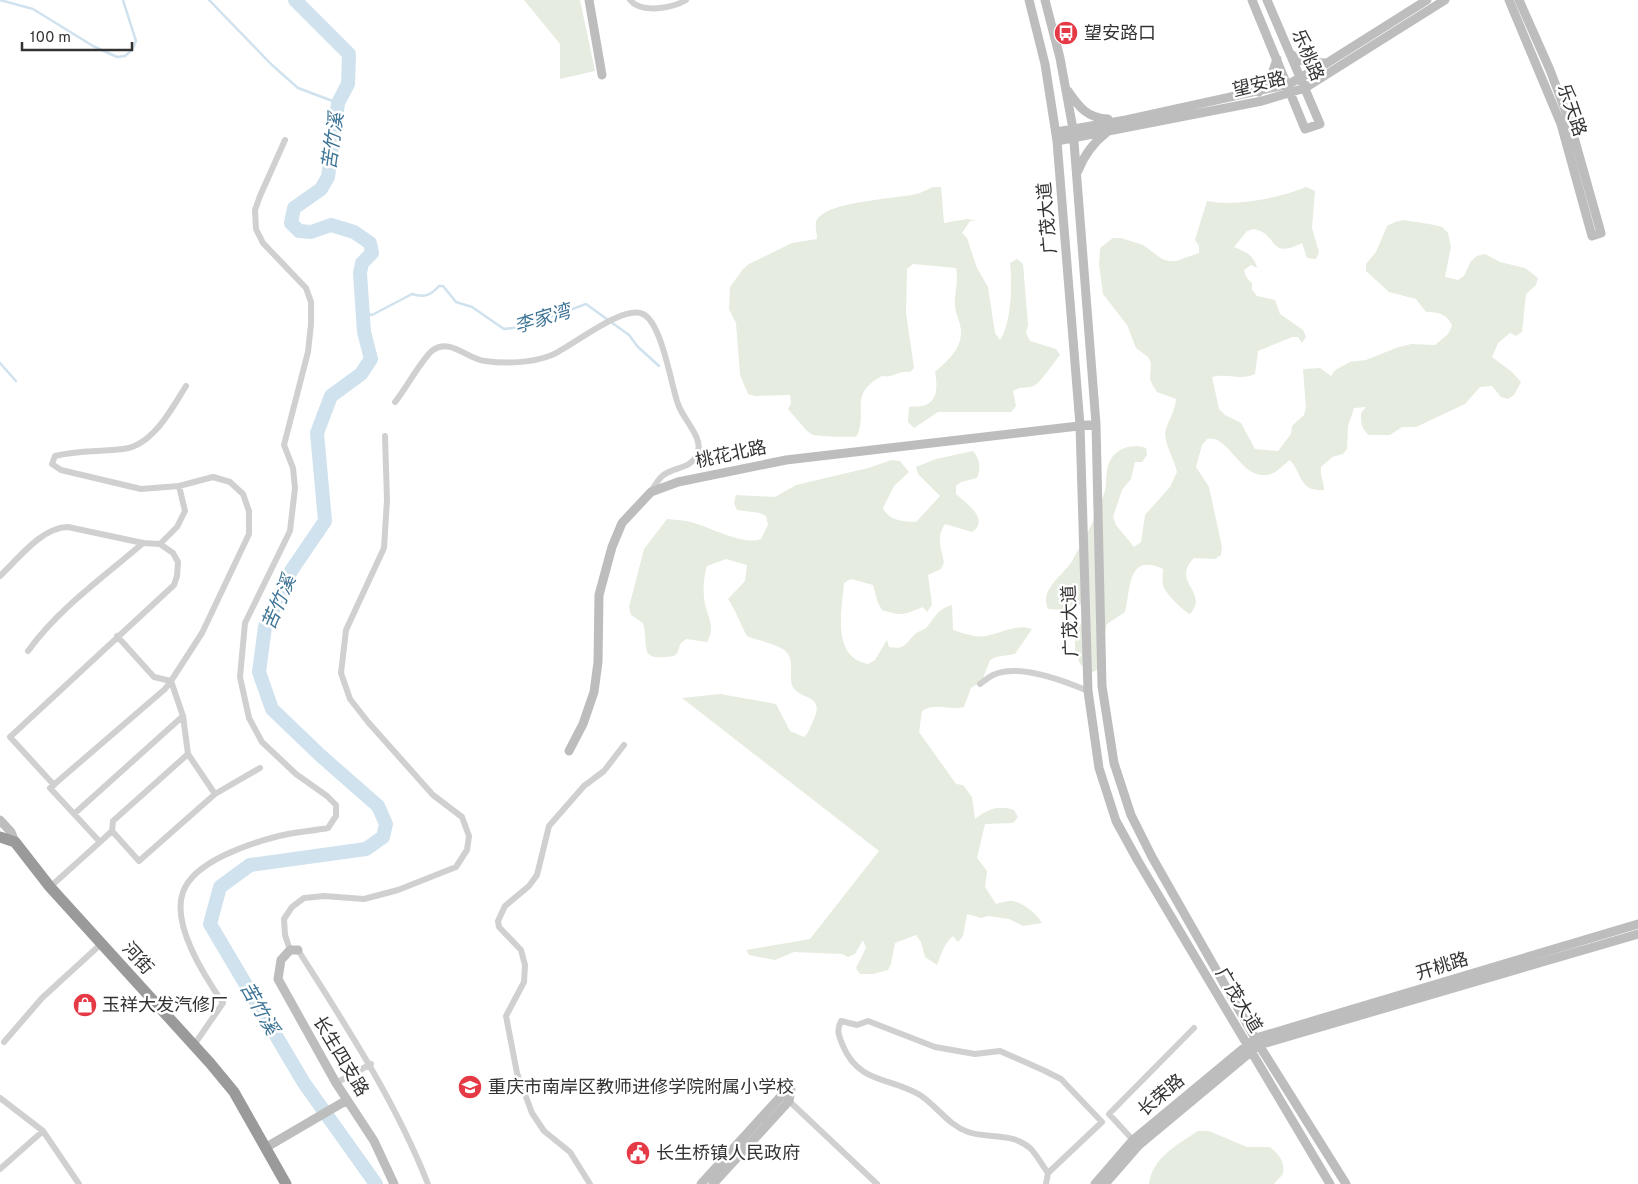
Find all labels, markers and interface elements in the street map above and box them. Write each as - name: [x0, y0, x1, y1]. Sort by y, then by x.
- scale bar: [22, 20, 132, 52]
- bus stop icon: 望安路口: [1053, 20, 1079, 46]
- place label: 望安路口: [1084, 23, 1156, 46]
- street label: 乐桃路: [1285, 26, 1328, 85]
- text: 100 m: [30, 29, 71, 48]
- street label: 望安路: [1230, 68, 1288, 103]
- street label: 乐天路: [1551, 81, 1590, 140]
- water label: 苦竹溪: [318, 109, 350, 171]
- street label: 广茂大道: [1034, 181, 1063, 255]
- water label: 李家湾: [512, 299, 576, 340]
- street label: 桃花北路: [694, 437, 769, 474]
- water label: 苦竹溪: [258, 570, 303, 634]
- street label: 广茂大道: [1059, 585, 1084, 657]
- street label: 河街: [116, 938, 157, 980]
- street label: 开桃路: [1413, 949, 1472, 986]
- street label: 广茂大道: [1209, 964, 1266, 1038]
- water label: 苦竹溪: [234, 978, 284, 1041]
- shop icon: 玉祥大发汽修厂: [72, 992, 98, 1018]
- place label: 玉祥大发汽修厂: [102, 995, 228, 1018]
- street label: 长生四支路: [307, 1012, 373, 1101]
- street label: 长荣路: [1134, 1070, 1190, 1122]
- school or university icon: 重庆市南岸区教师进修学院附属小学校: [457, 1074, 483, 1100]
- place label: 重庆市南岸区教师进修学院附属小学校: [488, 1077, 794, 1100]
- public building icon: 长生桥镇人民政府: [625, 1140, 651, 1166]
- place label: 长生桥镇人民政府: [656, 1143, 800, 1166]

